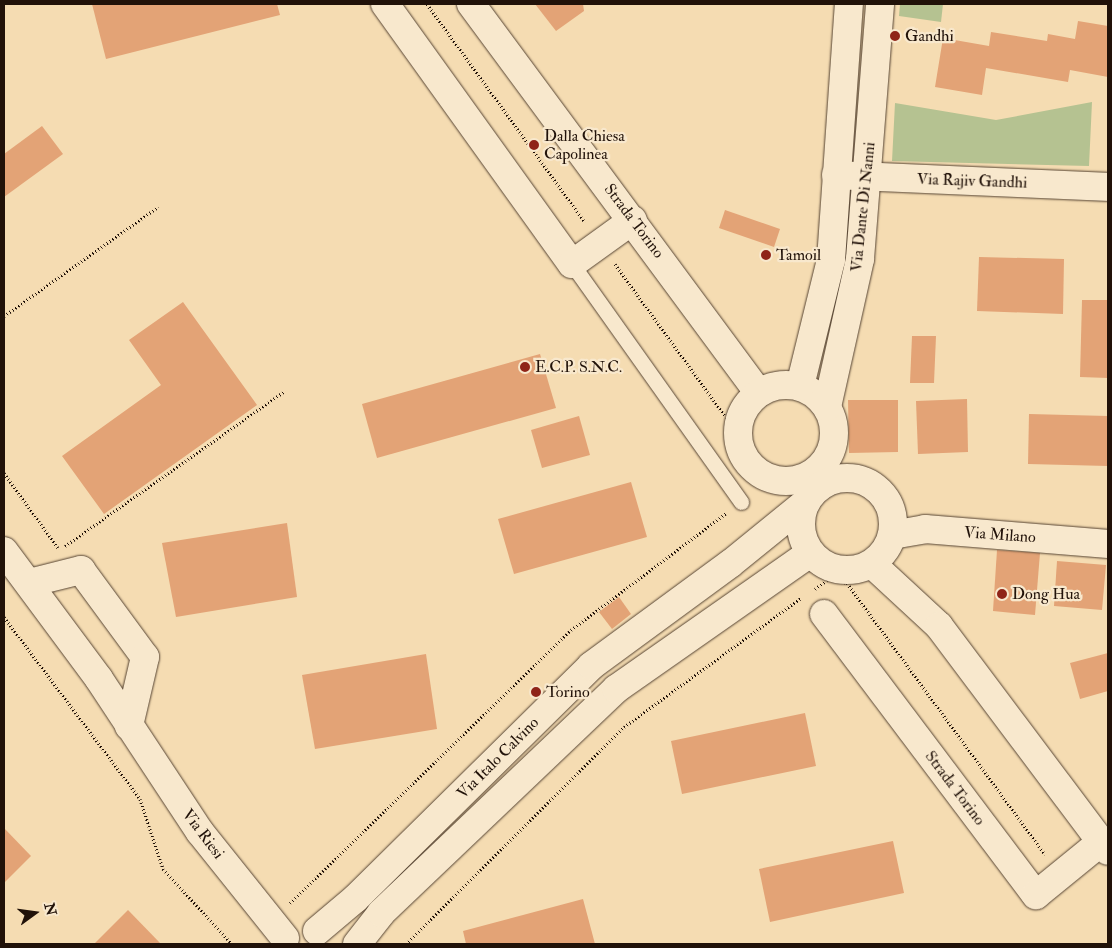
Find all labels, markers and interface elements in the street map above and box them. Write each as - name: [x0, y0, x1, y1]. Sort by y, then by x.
- place label: Gandhi: [905, 26, 954, 46]
- marker: Gandhi: [889, 30, 901, 42]
- place label: Dalla Chiesa Capolinea: [544, 126, 625, 164]
- marker: Dalla Chiesa Capolinea: [528, 139, 540, 151]
- street label: Via Dante Di Nanni: [847, 141, 879, 273]
- street label: Via Rajiv Gandhi: [916, 169, 1028, 193]
- street label: Strada Torino: [600, 180, 668, 262]
- place label: Tamoil: [776, 245, 821, 265]
- marker: Tamoil: [760, 249, 772, 261]
- place label: E.C.P. S.N.C.: [535, 357, 622, 377]
- marker: E.C.P. S.N.C.: [519, 361, 531, 373]
- street label: Via Milano: [964, 523, 1036, 547]
- place label: Dong Hua: [1012, 584, 1080, 604]
- marker: Dong Hua: [996, 588, 1008, 600]
- place label: Torino: [546, 682, 590, 702]
- marker: Torino: [530, 686, 542, 698]
- street label: Via Italo Calvino: [453, 713, 543, 803]
- street label: Strada Torino: [921, 747, 989, 829]
- street label: Via Riesi: [178, 805, 228, 863]
- north arrow: [10, 888, 60, 938]
- text: N: [40, 901, 60, 917]

